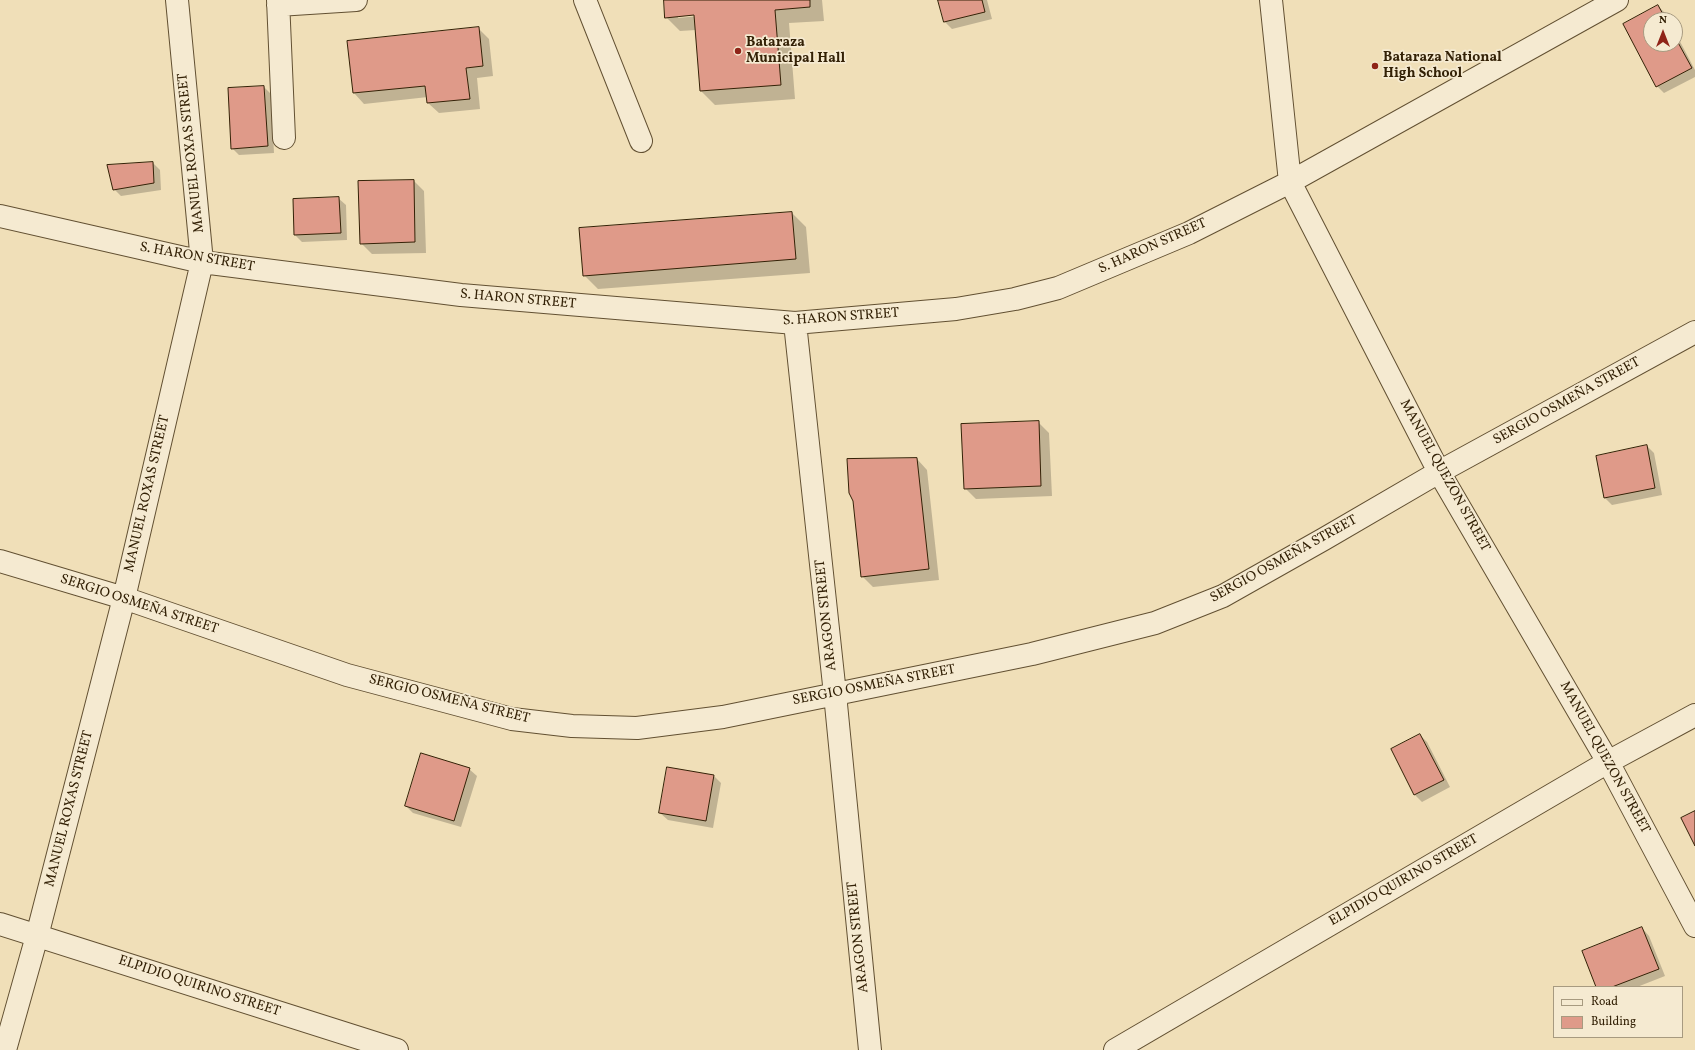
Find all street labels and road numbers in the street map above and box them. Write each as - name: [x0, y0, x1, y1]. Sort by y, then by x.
- street label: MANUEL ROXAS STREET: [175, 72, 209, 234]
- street label: S. HARON STREET: [1096, 216, 1210, 278]
- street label: S. HARON STREET: [138, 240, 256, 276]
- street label: S. HARON STREET: [459, 287, 577, 313]
- street label: S. HARON STREET: [782, 306, 900, 330]
- street label: SERGIO OSMEÑA STREET: [1491, 355, 1643, 449]
- street label: MANUEL QUEZON STREET: [1395, 397, 1493, 555]
- street label: MANUEL ROXAS STREET: [122, 414, 174, 574]
- street label: SERGIO OSMEÑA STREET: [1208, 513, 1360, 607]
- street label: ARAGON STREET: [813, 558, 841, 672]
- street label: SERGIO OSMEÑA STREET: [58, 571, 220, 639]
- street label: SERGIO OSMEÑA STREET: [791, 662, 957, 710]
- street label: SERGIO OSMEÑA STREET: [367, 672, 531, 728]
- street label: MANUEL QUEZON STREET: [1555, 679, 1653, 837]
- street label: MANUEL ROXAS STREET: [42, 729, 98, 889]
- street label: ELPIDIO QUIRINO STREET: [1326, 831, 1482, 931]
- street label: ARAGON STREET: [845, 880, 873, 994]
- street label: ELPIDIO QUIRINO STREET: [116, 953, 282, 1021]

